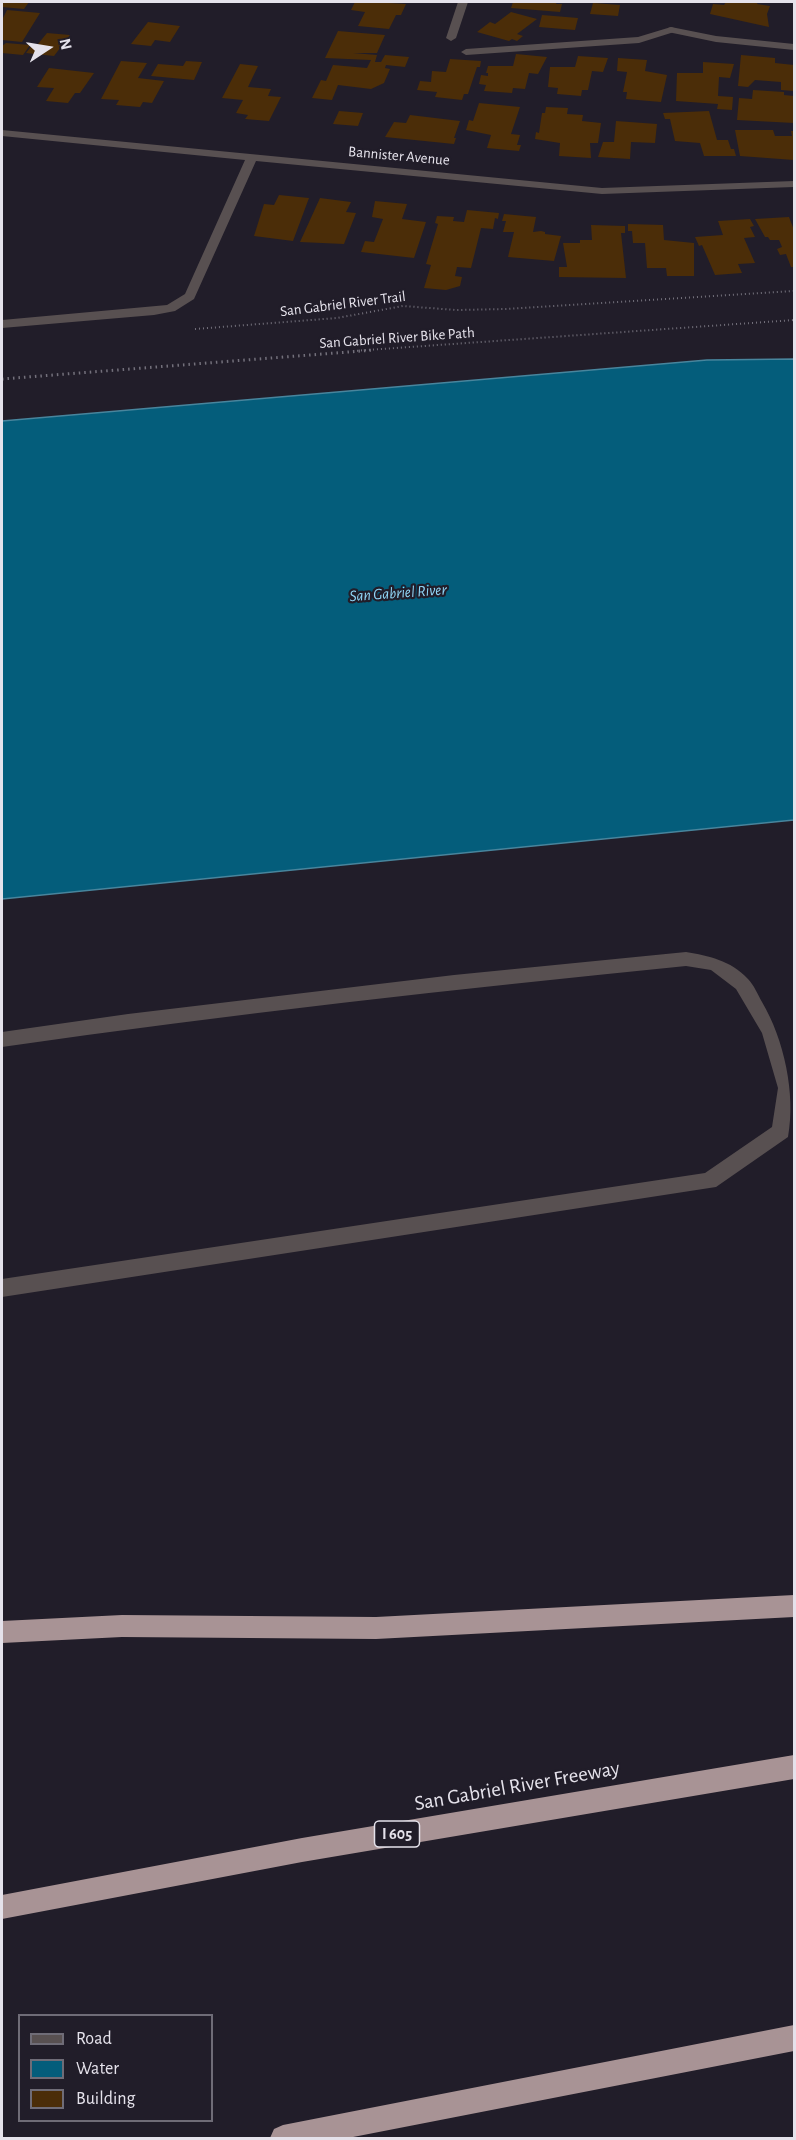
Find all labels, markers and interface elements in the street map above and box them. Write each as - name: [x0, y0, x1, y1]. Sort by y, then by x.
- north arrow: [18, 18, 78, 78]
- text: N: [57, 37, 75, 51]
- street label: Bannister Avenue: [347, 143, 451, 169]
- street label: San Gabriel River Trail: [279, 287, 407, 321]
- street label: San Gabriel River Bike Path: [319, 324, 475, 352]
- water label: San Gabriel River: [349, 580, 447, 606]
- street label: San Gabriel River Freeway: [412, 1756, 622, 1816]
- road number: I 605: [374, 1821, 420, 1847]
- legend: [18, 2014, 213, 2122]
- text: Road: [76, 2030, 112, 2048]
- text: Water: [76, 2060, 119, 2078]
- text: Building: [76, 2090, 135, 2108]

